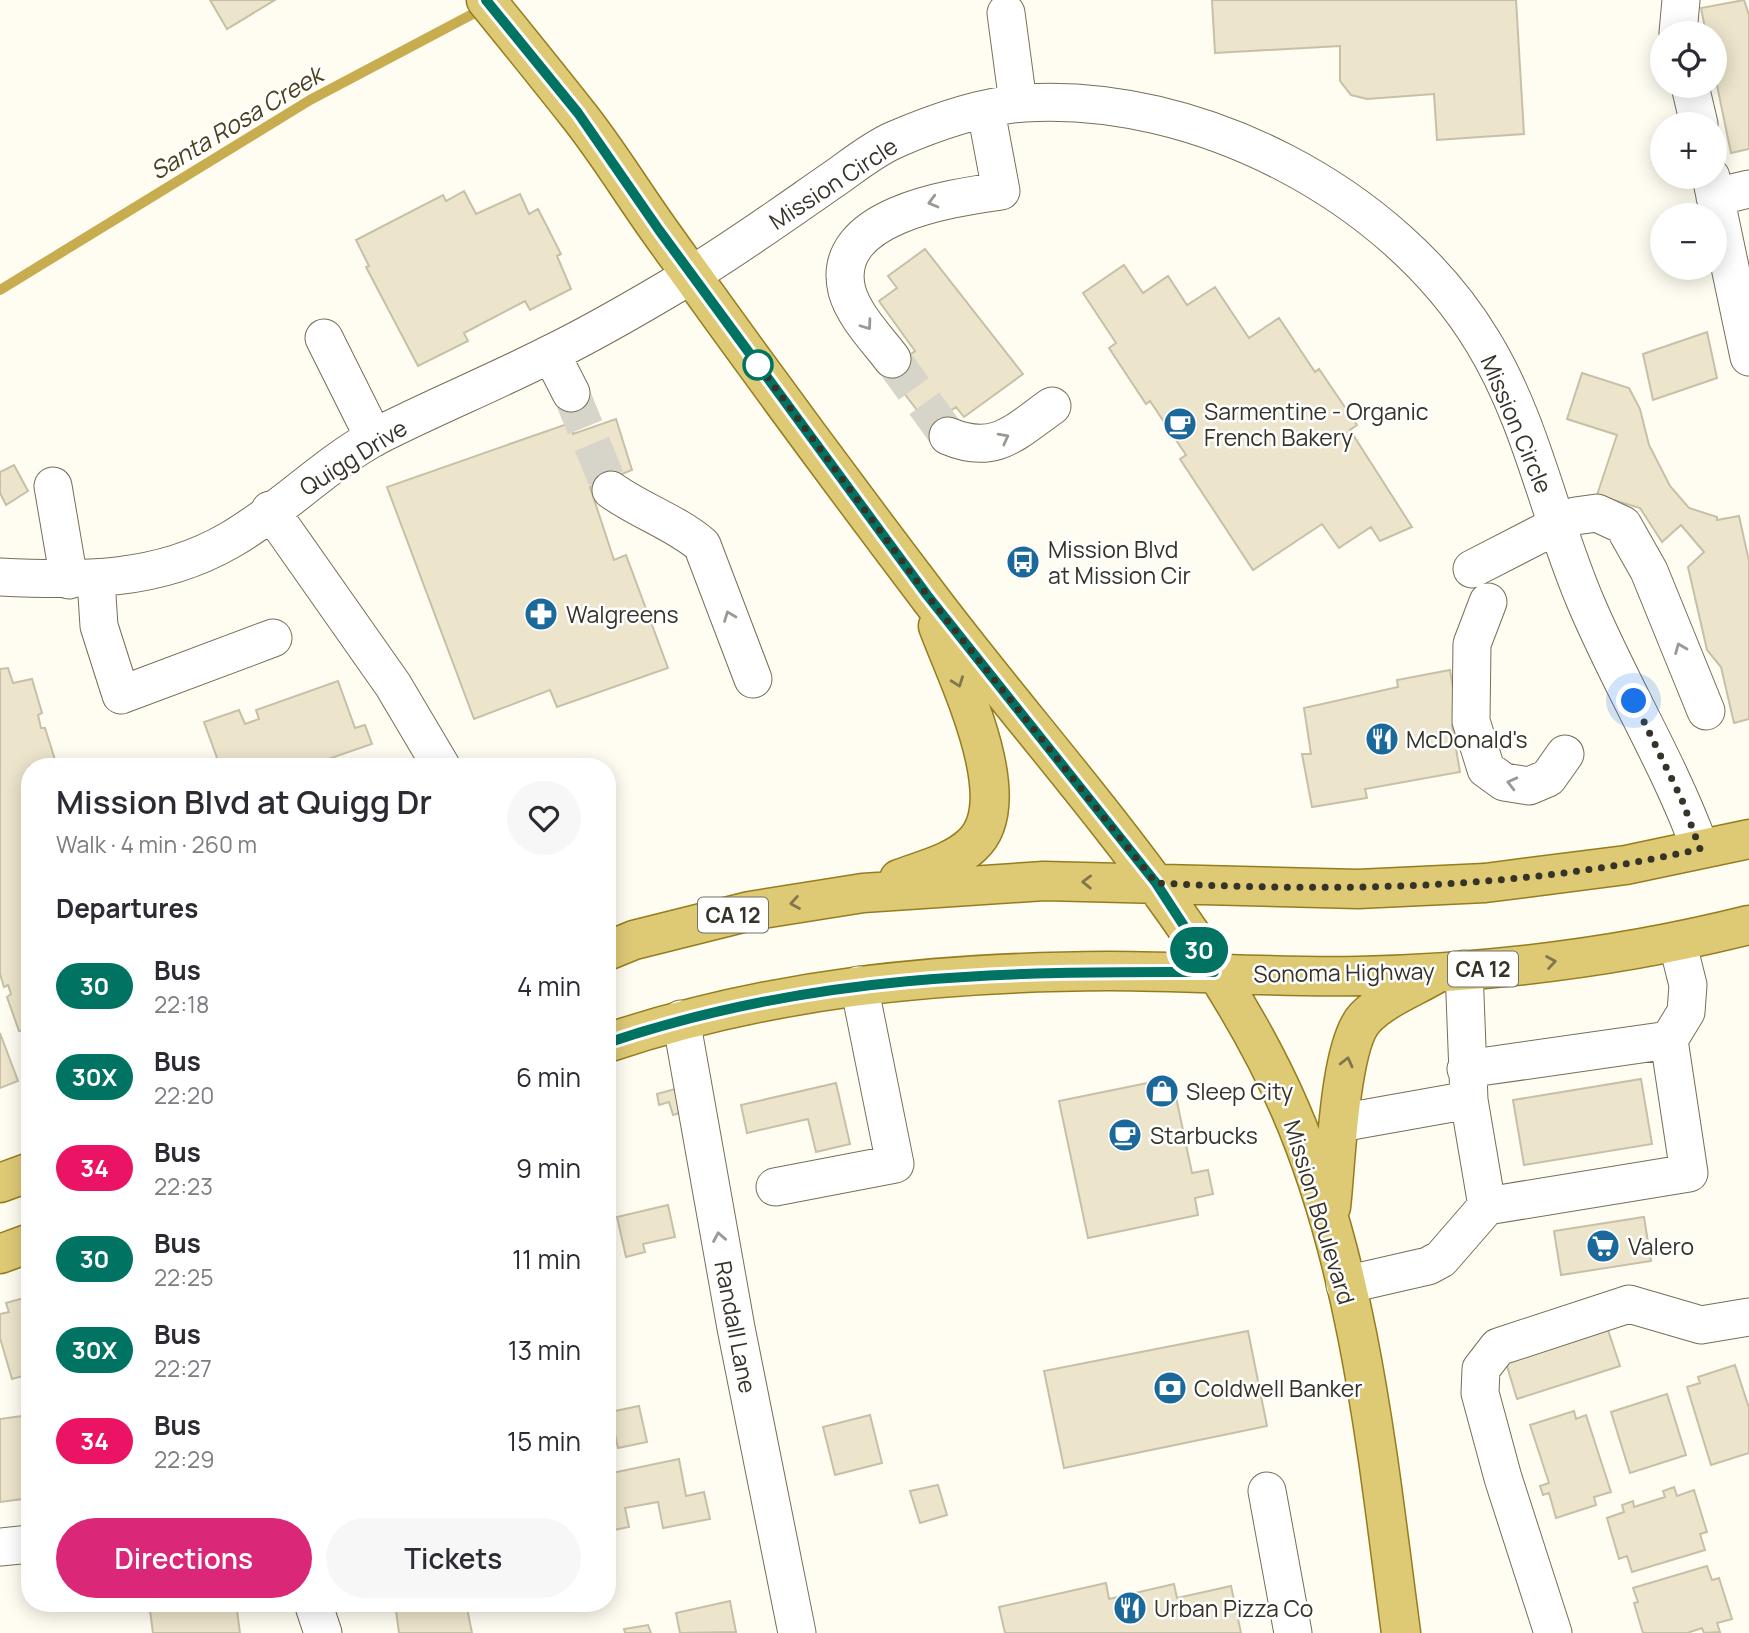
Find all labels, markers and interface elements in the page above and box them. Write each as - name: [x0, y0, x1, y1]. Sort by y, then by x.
- map controls: [1650, 21, 1727, 280]
- button: locate: [1650, 21, 1727, 98]
- water label: Santa Rosa Creek: [144, 56, 331, 187]
- button: +: [1650, 112, 1727, 189]
- street label: Mission Circle: [763, 129, 903, 237]
- one-way arrow: [928, 194, 940, 208]
- button: −: [1650, 203, 1727, 280]
- one-way arrow: [859, 317, 871, 330]
- unlabelled marker: [743, 350, 773, 380]
- street label: Mission Circle: [1474, 350, 1560, 498]
- place label: Sarmentine - Organic French Bakery: [1204, 395, 1429, 453]
- cafe icon: Sarmentine - Organic French Bakery: [1161, 405, 1199, 443]
- street label: Quigg Drive: [293, 411, 413, 503]
- one-way arrow: [996, 433, 1009, 447]
- place label: Mission Blvd at Mission Cir: [1048, 533, 1191, 591]
- bus stop icon: Mission Blvd at Mission Cir: [1004, 543, 1042, 581]
- pharmacy icon: Walgreens: [522, 595, 560, 633]
- place label: Walgreens: [566, 598, 679, 630]
- one-way arrow: [723, 610, 737, 622]
- one-way arrow: [1674, 642, 1688, 655]
- one-way arrow: [950, 675, 964, 687]
- your location: [1616, 683, 1651, 718]
- restaurant icon: McDonald's: [1363, 720, 1401, 758]
- place label: McDonald's: [1406, 723, 1528, 755]
- one-way arrow: [1506, 777, 1518, 791]
- text: Mission Blvd at Quigg Dr: [56, 779, 432, 824]
- button: heart: [507, 781, 581, 855]
- text: Walk · 4 min · 260 m: [56, 828, 257, 860]
- one-way arrow: [1082, 874, 1093, 889]
- text: Departures: [56, 890, 198, 926]
- one-way arrow: [789, 895, 801, 910]
- road number: CA 12: [698, 898, 768, 932]
- line badge: 30: [1168, 927, 1230, 973]
- text: 30: [1184, 933, 1214, 966]
- road number: CA 12: [1448, 951, 1518, 986]
- text: Bus: [154, 952, 201, 988]
- street label: Sonoma Highway: [1253, 954, 1435, 990]
- one-way arrow: [1545, 955, 1557, 970]
- text: 4 min: [517, 968, 581, 1004]
- text: 30: [80, 969, 109, 1002]
- text: 22:18: [154, 988, 209, 1020]
- text: Bus: [154, 1043, 201, 1079]
- one-way arrow: [1339, 1056, 1354, 1068]
- text: 6 min: [516, 1059, 581, 1095]
- text: 30X: [72, 1060, 117, 1093]
- shop icon: Sleep City: [1143, 1072, 1181, 1110]
- place label: Sleep City: [1186, 1075, 1293, 1107]
- text: 22:20: [154, 1079, 214, 1111]
- cafe icon: Starbucks: [1106, 1116, 1144, 1154]
- street label: Mission Boulevard: [1277, 1116, 1363, 1308]
- place label: Starbucks: [1150, 1119, 1258, 1151]
- text: Bus: [154, 1134, 201, 1170]
- text: 9 min: [516, 1150, 581, 1186]
- text: 34: [80, 1151, 109, 1184]
- text: 22:23: [154, 1170, 213, 1202]
- text: Bus: [154, 1225, 201, 1261]
- supermarket icon: Valero: [1584, 1227, 1622, 1265]
- place label: Valero: [1628, 1230, 1694, 1262]
- one-way arrow: [713, 1231, 728, 1243]
- text: 11 min: [512, 1241, 581, 1277]
- text: 30: [80, 1242, 109, 1275]
- street label: Randall Lane: [707, 1258, 765, 1396]
- text: 22:25: [154, 1261, 214, 1293]
- text: Bus: [154, 1316, 201, 1352]
- text: 13 min: [508, 1332, 581, 1368]
- text: 30X: [72, 1333, 117, 1366]
- text: 22:27: [154, 1352, 212, 1384]
- bank icon: Coldwell Banker: [1151, 1369, 1189, 1407]
- place label: Coldwell Banker: [1194, 1372, 1363, 1404]
- text: Bus: [154, 1407, 201, 1443]
- text: 15 min: [507, 1423, 581, 1459]
- text: 34: [80, 1424, 109, 1457]
- text: 22:29: [154, 1443, 214, 1475]
- button: Directions: [56, 1518, 312, 1598]
- button: Tickets: [326, 1518, 581, 1598]
- restaurant icon: Urban Pizza Co: [1111, 1589, 1149, 1627]
- place label: Urban Pizza Co: [1154, 1592, 1313, 1624]

